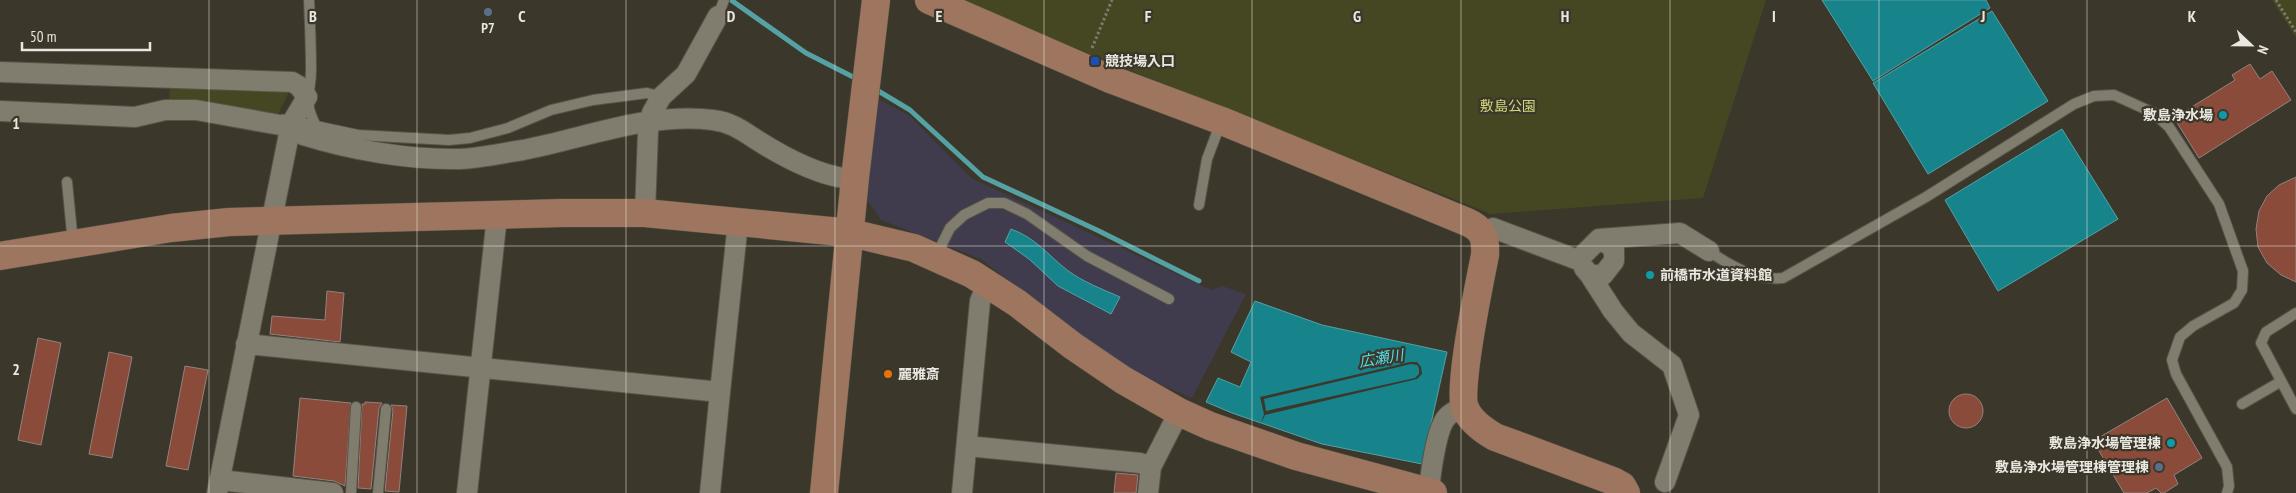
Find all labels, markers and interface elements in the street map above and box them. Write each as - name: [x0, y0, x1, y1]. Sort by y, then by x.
- text: B: [309, 6, 317, 26]
- marker: P7: [482, 6, 494, 18]
- text: C: [518, 6, 526, 26]
- text: D: [727, 6, 736, 26]
- text: E: [936, 6, 943, 26]
- text: F: [1145, 6, 1152, 26]
- text: G: [1353, 6, 1361, 26]
- text: H: [1561, 6, 1569, 26]
- text: I: [1772, 6, 1776, 26]
- text: J: [1980, 6, 1985, 26]
- text: K: [2188, 6, 2197, 26]
- place label: P7: [481, 19, 495, 37]
- scale bar: [22, 20, 150, 52]
- north arrow: [2226, 20, 2276, 70]
- text: 50 m: [30, 27, 56, 46]
- text: N: [2253, 43, 2273, 57]
- place label: 競技場入口: [1105, 52, 1175, 70]
- marker: 競技場入口: [1089, 55, 1101, 67]
- park label: 敷島公園: [1480, 97, 1536, 115]
- place label: 敷島浄水場: [2143, 106, 2213, 124]
- marker: 敷島浄水場: [2217, 109, 2229, 121]
- text: 1: [12, 113, 20, 133]
- place label: 前橋市水道資料館: [1660, 266, 1772, 284]
- marker: 前橋市水道資料館: [1644, 269, 1656, 281]
- water label: 広瀬川: [1357, 345, 1407, 371]
- text: 2: [12, 359, 20, 379]
- place label: 麗雅斎: [898, 365, 940, 383]
- marker: 麗雅斎: [882, 368, 894, 380]
- place label: 敷島浄水場管理棟: [2049, 434, 2161, 452]
- marker: 敷島浄水場管理棟: [2165, 437, 2177, 449]
- place label: 敷島浄水場管理棟管理棟: [1995, 458, 2149, 476]
- marker: 敷島浄水場管理棟管理棟: [2153, 461, 2165, 473]

